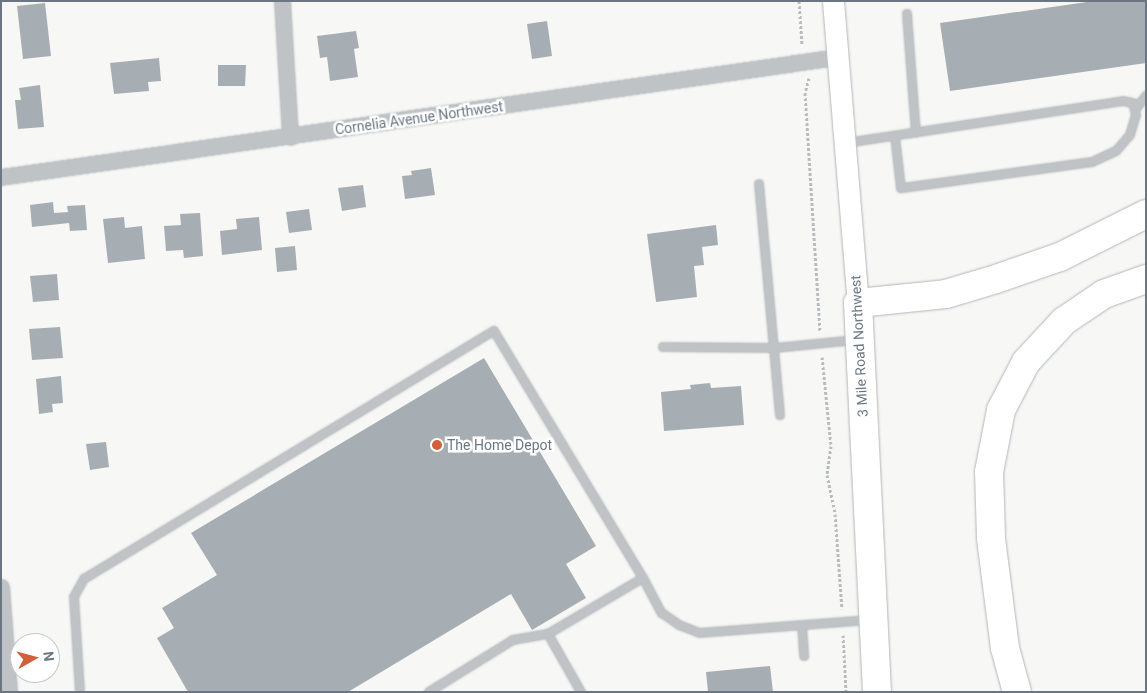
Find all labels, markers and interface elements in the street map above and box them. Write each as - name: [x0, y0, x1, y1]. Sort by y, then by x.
- street label: Cornelia Avenue Northwest: [334, 98, 504, 138]
- street label: 3 Mile Road Northwest: [847, 275, 871, 417]
- place label: The Home Depot: [447, 437, 552, 453]
- marker: The Home Depot: [431, 439, 443, 451]
- north arrow: [10, 633, 60, 683]
- text: N: [40, 650, 57, 662]

